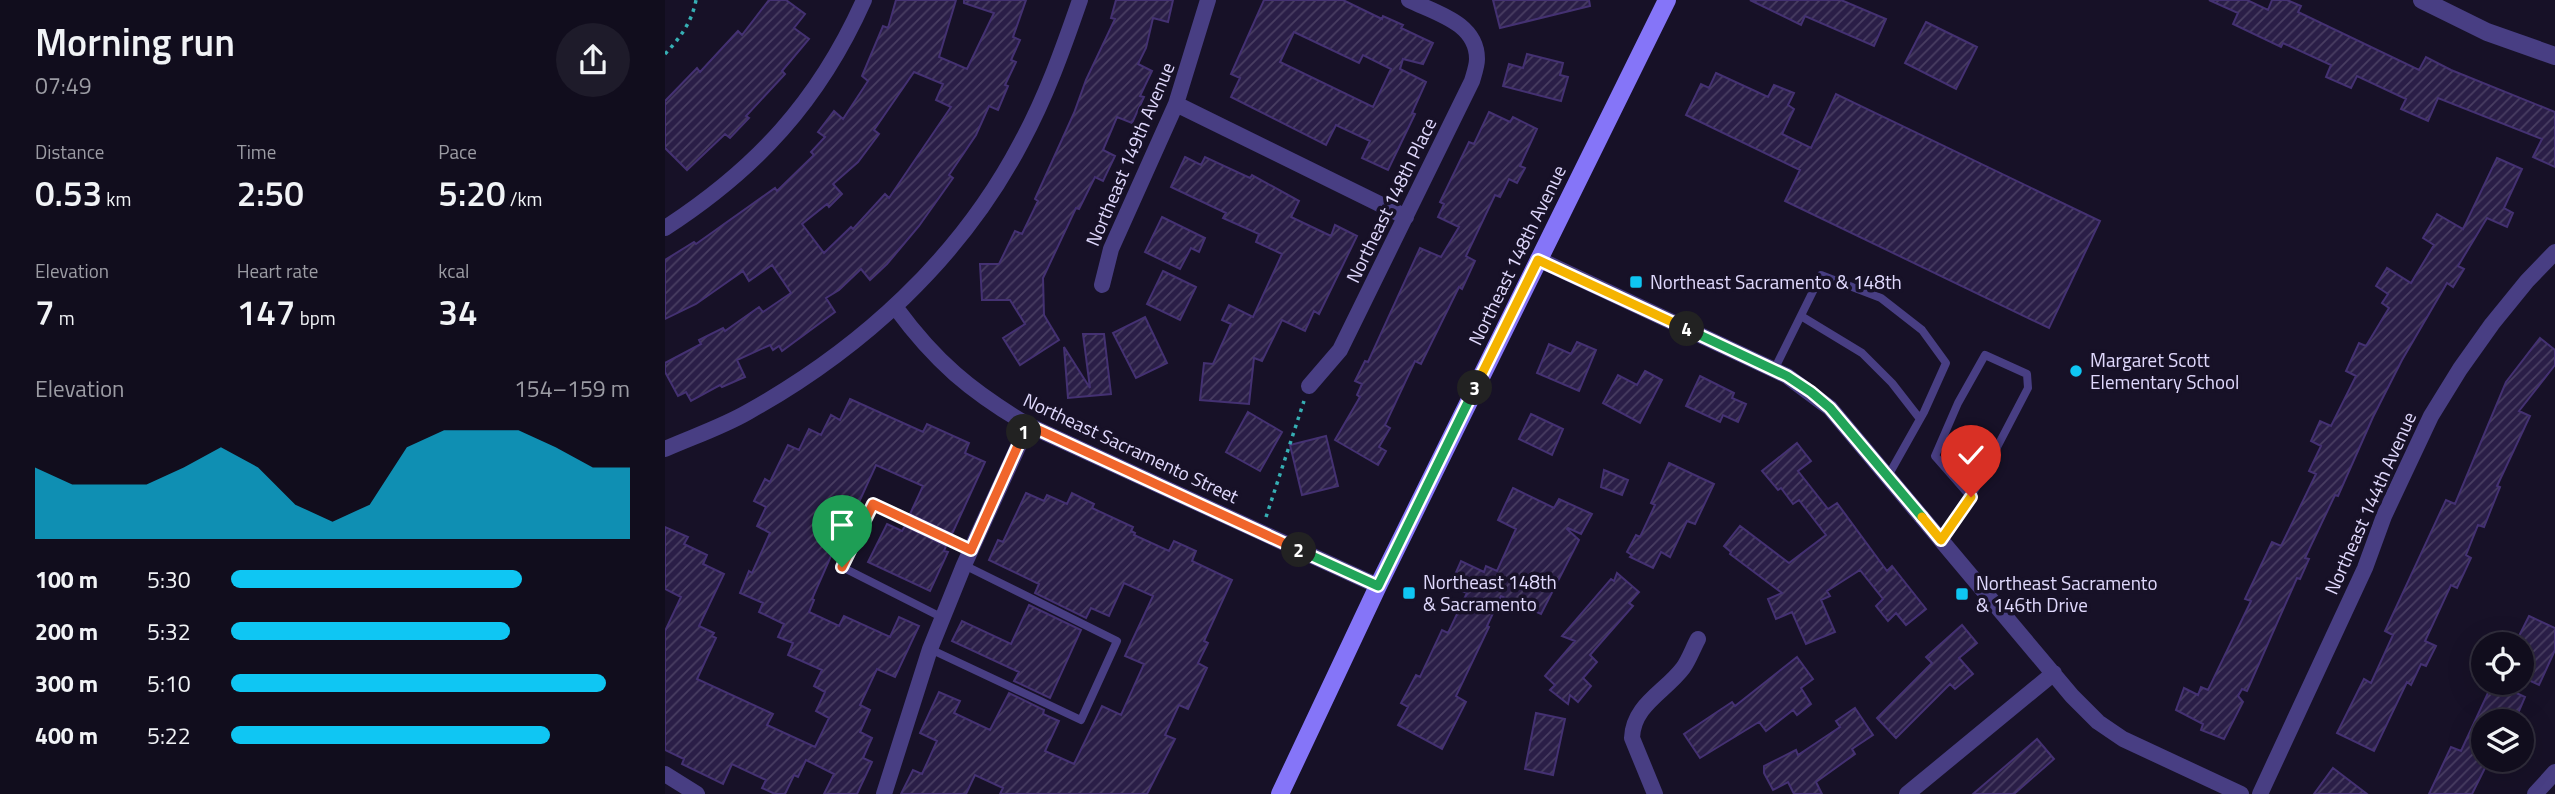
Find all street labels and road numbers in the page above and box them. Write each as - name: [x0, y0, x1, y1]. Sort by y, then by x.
- street label: Northeast 149th Avenue: [1078, 57, 1181, 250]
- street label: Northeast 148th Place: [1338, 112, 1443, 287]
- street label: Northeast 148th Avenue: [1460, 160, 1573, 350]
- street label: Northeast Sacramento Street: [1019, 385, 1244, 510]
- street label: Northeast 144th Avenue: [2316, 407, 2423, 599]

